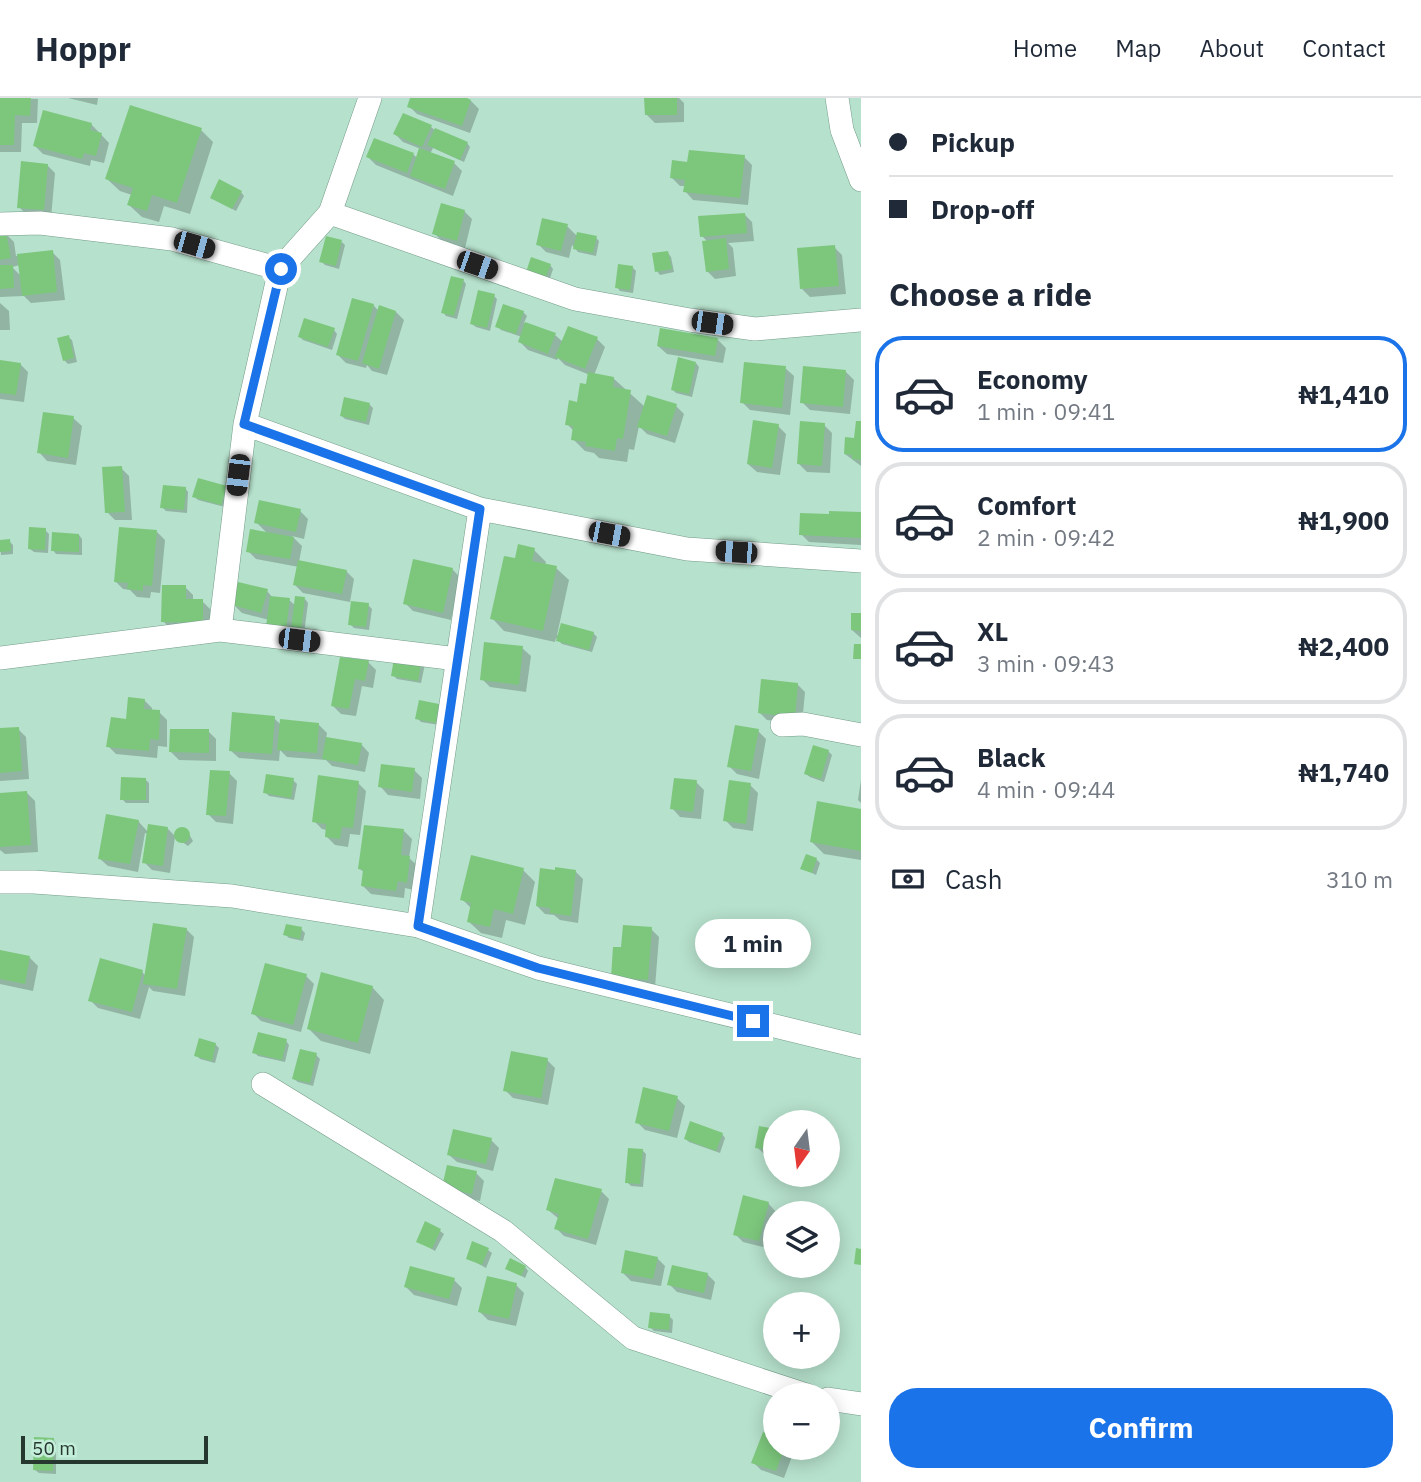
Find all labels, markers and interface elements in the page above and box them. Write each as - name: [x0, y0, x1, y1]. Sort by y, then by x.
- text: Hoppr: [35, 27, 131, 70]
- text: Home: [1013, 32, 1077, 64]
- text: Map: [1115, 32, 1161, 64]
- text: About: [1199, 32, 1264, 64]
- text: Contact: [1302, 32, 1386, 64]
- text: Pickup: [931, 125, 1015, 159]
- text: Drop-off: [931, 192, 1034, 226]
- car: [171, 229, 218, 261]
- car: [454, 248, 501, 282]
- route start: [265, 253, 297, 285]
- text: Choose a ride: [889, 273, 1092, 315]
- car: [690, 310, 735, 336]
- text: Economy: [977, 362, 1088, 396]
- icon: car: [893, 363, 956, 426]
- text: ₦1,410: [1298, 377, 1389, 411]
- text: 1 min · 09:41: [977, 396, 1115, 426]
- car: [226, 453, 251, 497]
- text: Comfort: [977, 488, 1076, 522]
- icon: car: [893, 489, 956, 552]
- text: ₦1,900: [1298, 503, 1389, 537]
- car: [587, 520, 632, 548]
- text: 2 min · 09:42: [977, 522, 1115, 552]
- car: [715, 540, 758, 564]
- text: XL: [977, 614, 1008, 648]
- icon: car: [893, 615, 956, 678]
- car: [277, 627, 322, 653]
- text: ₦2,400: [1298, 629, 1389, 663]
- text: 3 min · 09:43: [977, 648, 1115, 678]
- text: Black: [977, 740, 1045, 774]
- icon: car: [893, 741, 956, 804]
- text: ₦1,740: [1298, 755, 1389, 789]
- text: 4 min · 09:44: [977, 774, 1115, 804]
- icon: cash: [889, 860, 927, 898]
- text: Cash: [945, 862, 1002, 896]
- text: 310 m: [1326, 864, 1393, 894]
- callout: 1 min: [695, 920, 811, 968]
- text: 1 min: [723, 928, 783, 958]
- route end: [737, 1005, 769, 1037]
- north arrow: [763, 1110, 840, 1186]
- map controls: [763, 1110, 840, 1460]
- button: layers: [763, 1201, 840, 1278]
- button: +: [763, 1292, 840, 1369]
- button: −: [763, 1383, 840, 1460]
- button: Confirm: [889, 1388, 1393, 1468]
- scale bar: [21, 1433, 208, 1465]
- text: 50 m: [32, 1436, 76, 1460]

